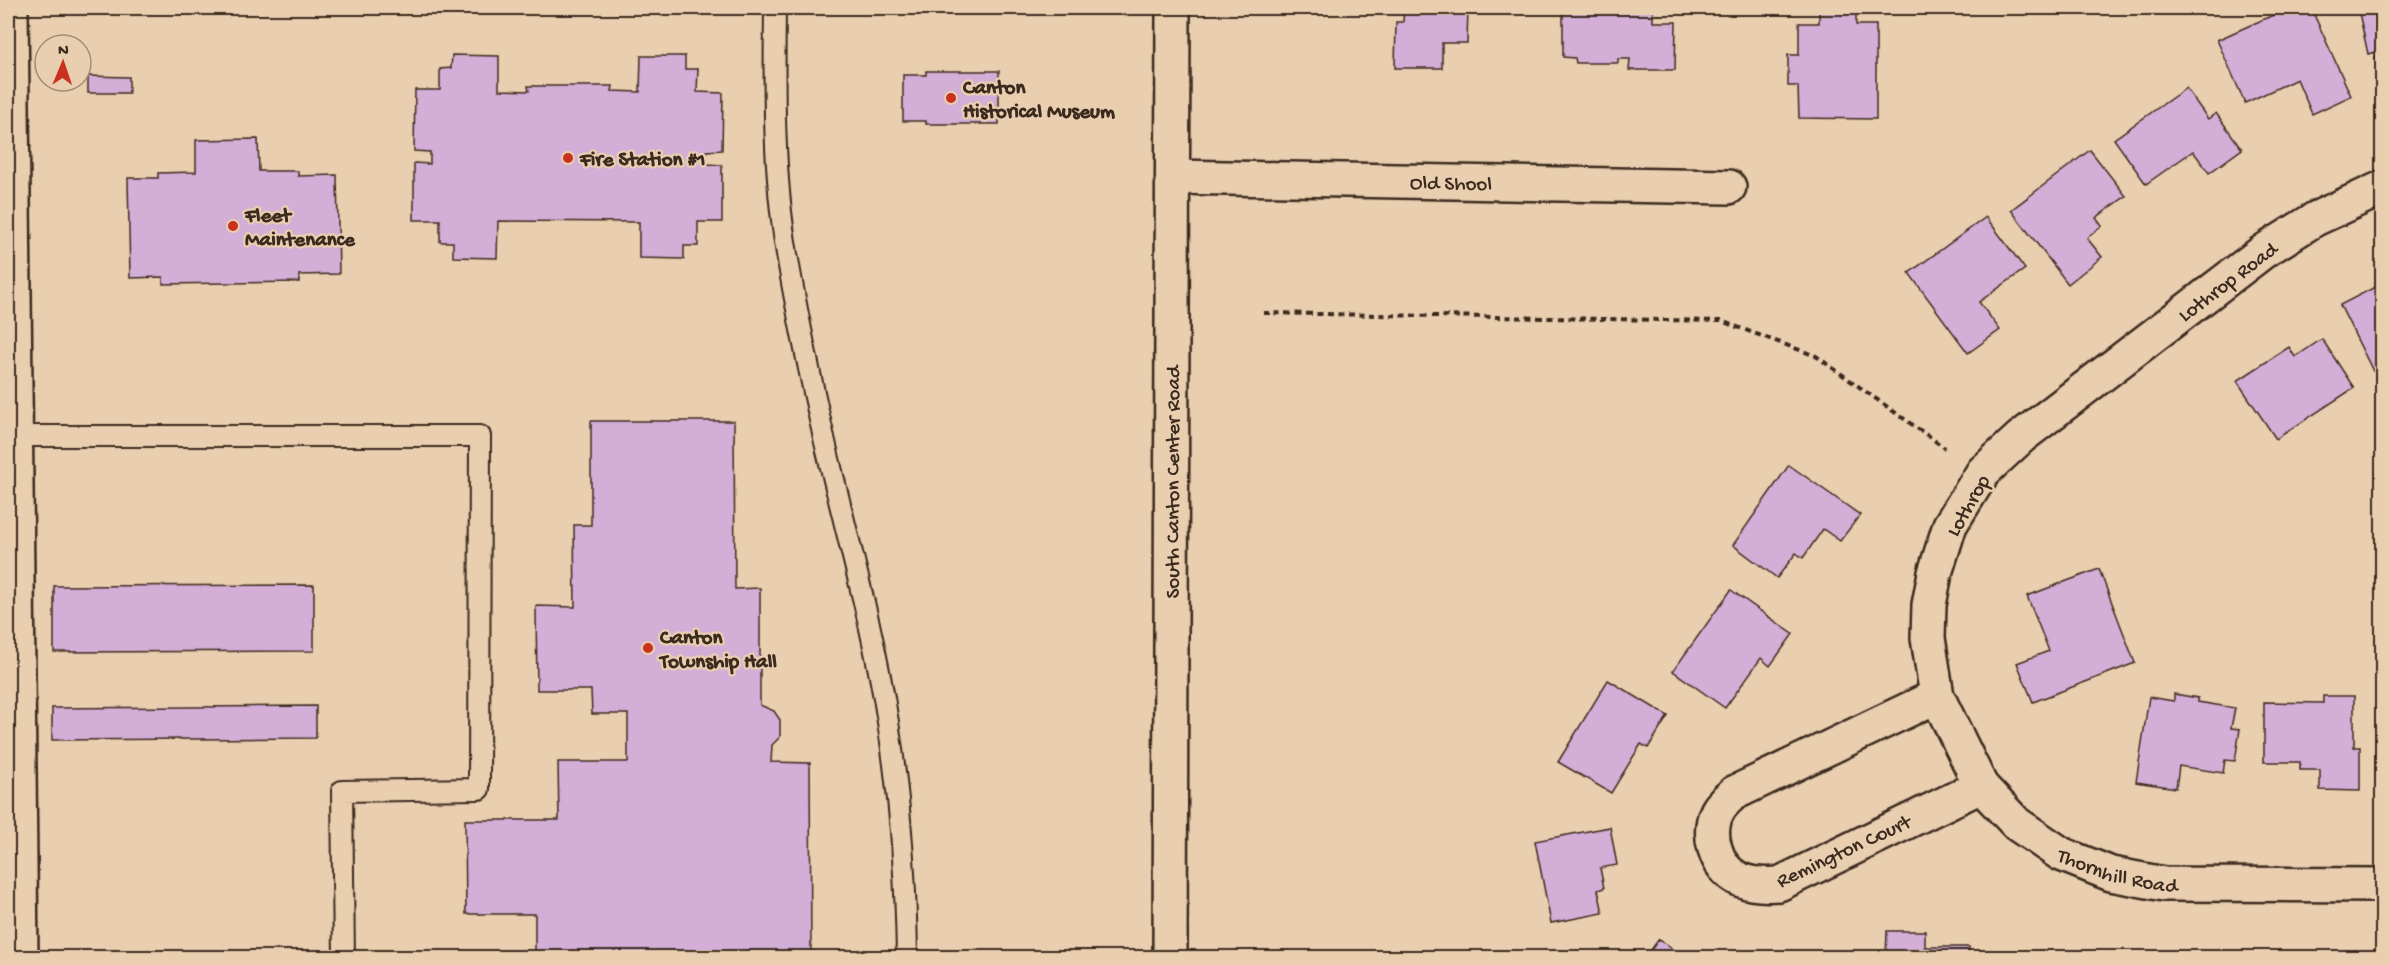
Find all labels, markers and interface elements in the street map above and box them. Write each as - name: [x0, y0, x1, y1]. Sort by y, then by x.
- north arrow: [33, 33, 93, 93]
- text: N: [58, 42, 70, 61]
- place label: Canton Historical Museum: [962, 77, 1115, 126]
- marker: Canton Historical Museum: [944, 91, 958, 105]
- place label: Fire Station #1: [579, 149, 706, 174]
- marker: Fire Station #1: [561, 151, 575, 165]
- street label: Old Shool: [1410, 172, 1492, 199]
- place label: Fleet Maintenance: [244, 205, 356, 254]
- marker: Fleet Maintenance: [226, 219, 240, 233]
- street label: Lothrop Road: [2174, 237, 2285, 329]
- street label: South Canton Center Road: [1162, 364, 1188, 598]
- street label: Lothrop: [1942, 471, 1998, 542]
- place label: Canton Township Hall: [658, 627, 777, 676]
- marker: Canton Township Hall: [641, 641, 655, 655]
- street label: Remington Court: [1773, 810, 1918, 895]
- street label: Thornhill Road: [2052, 844, 2179, 900]

